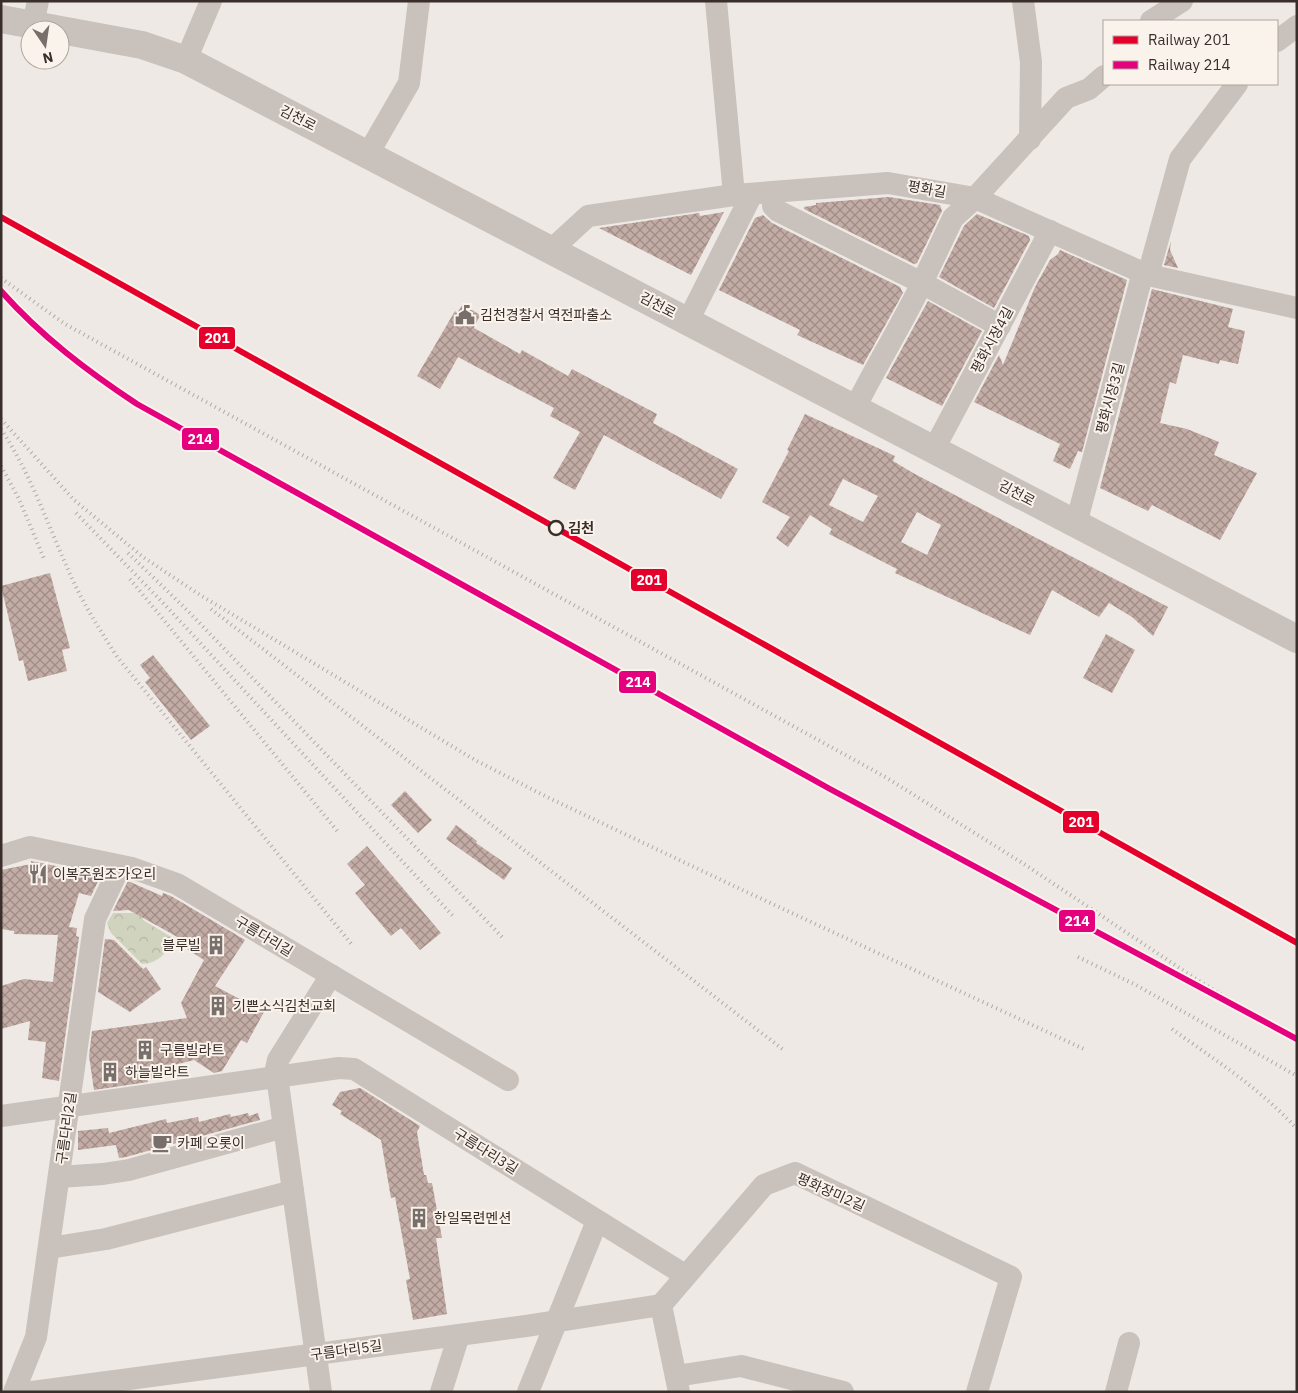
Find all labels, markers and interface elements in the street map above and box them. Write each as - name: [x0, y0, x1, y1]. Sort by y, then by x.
- north arrow: [20, 20, 70, 70]
- legend: [1103, 20, 1278, 85]
- text: Railway 201: [1148, 30, 1231, 49]
- text: N: [41, 48, 55, 68]
- text: Railway 214: [1148, 55, 1231, 74]
- street label: 김천로: [277, 101, 319, 135]
- street label: 평화길: [906, 177, 948, 201]
- street label: 김천로: [637, 288, 679, 322]
- public building icon: 김천경찰서 역전파출소: [454, 304, 476, 326]
- street label: 평화시장4길: [967, 304, 1017, 376]
- place label: 김천경찰서 역전파출소: [480, 306, 612, 324]
- line badge: 201: [198, 326, 236, 350]
- text: 201: [204, 329, 230, 347]
- street label: 평화시장3길: [1092, 361, 1128, 435]
- line badge: 214: [181, 427, 220, 451]
- text: 214: [187, 430, 213, 448]
- street label: 김천로: [996, 476, 1038, 510]
- place label: 김천: [568, 519, 594, 537]
- marker: 김천: [548, 520, 564, 536]
- line badge: 201: [630, 568, 668, 592]
- text: 201: [636, 571, 662, 589]
- line badge: 214: [618, 670, 657, 694]
- text: 214: [625, 673, 651, 691]
- line badge: 201: [1062, 810, 1100, 834]
- text: 201: [1068, 813, 1094, 831]
- restaurant icon: 이복주원조가오리: [27, 863, 49, 885]
- place label: 이복주원조가오리: [53, 865, 156, 883]
- line badge: 214: [1058, 909, 1096, 933]
- street label: 구름다리길: [232, 912, 296, 960]
- text: 214: [1064, 912, 1090, 930]
- building icon: 블루빌: [205, 934, 227, 956]
- place label: 블루빌: [162, 936, 201, 954]
- building icon: 기쁜소식김천교회: [207, 995, 229, 1017]
- place label: 기쁜소식김천교회: [233, 997, 336, 1015]
- building icon: 구름빌라트: [134, 1039, 156, 1061]
- place label: 구름빌라트: [160, 1041, 225, 1059]
- building icon: 하늘빌라트: [99, 1061, 121, 1083]
- place label: 하늘빌라트: [125, 1063, 190, 1081]
- street label: 구름다리2길: [52, 1091, 80, 1165]
- street label: 구름다리3길: [450, 1124, 522, 1178]
- cafe icon: 카페 오롯이: [151, 1132, 173, 1154]
- place label: 카페 오롯이: [177, 1134, 245, 1152]
- street label: 평화장미2길: [794, 1169, 868, 1215]
- building icon: 한일목련멘션: [408, 1207, 430, 1229]
- place label: 한일목련멘션: [434, 1209, 511, 1227]
- street label: 구름다리5길: [309, 1336, 383, 1364]

